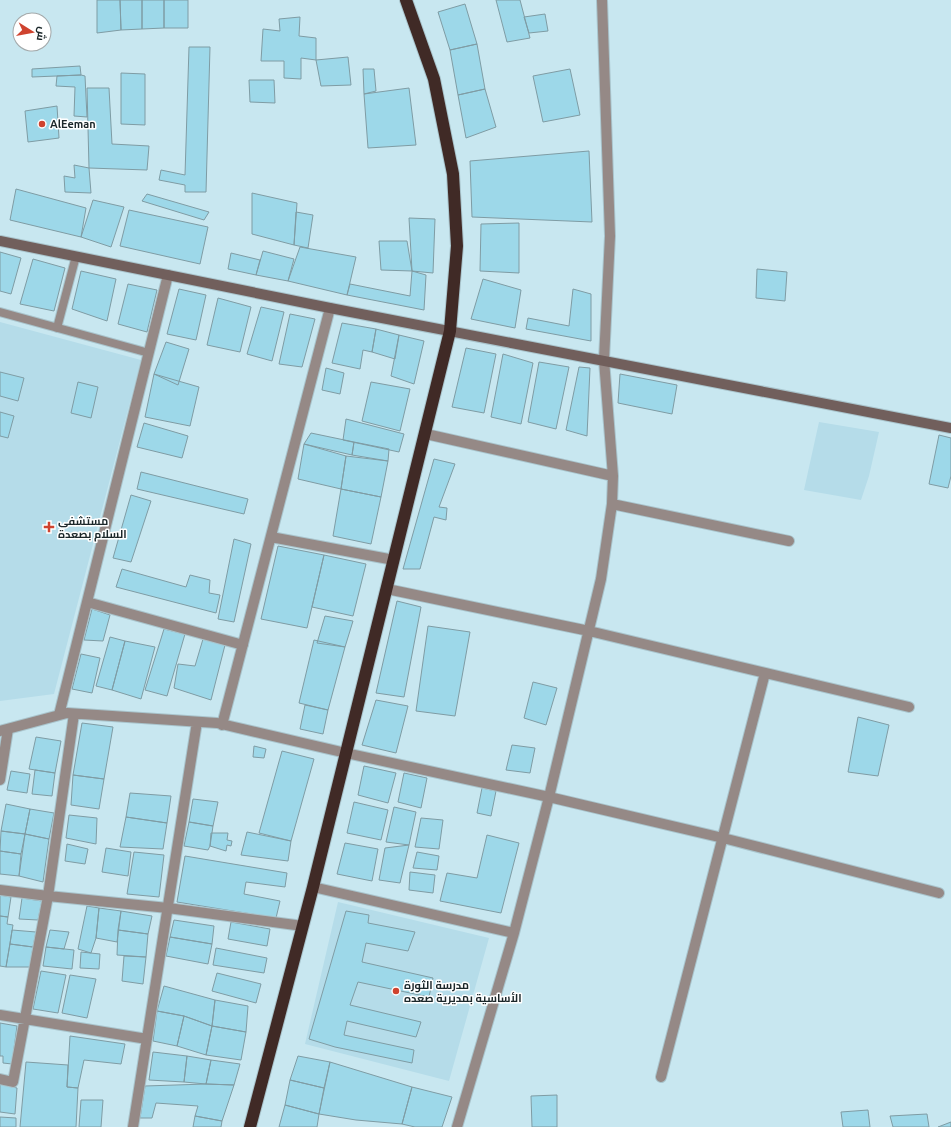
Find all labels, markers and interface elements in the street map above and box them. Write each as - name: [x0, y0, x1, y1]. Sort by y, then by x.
- north arrow: [12, 12, 52, 52]
- text: ش: [34, 26, 49, 42]
- place label: AlEeman: [50, 118, 96, 130]
- marker: AlEeman: [37, 119, 47, 129]
- place label: مستشفى السلام بصعدة: [58, 515, 127, 542]
- marker: مستشفى السلام بصعدة: [43, 521, 55, 533]
- place label: مدرسة الثورة الأساسية بمديرية صعده: [404, 979, 522, 1005]
- marker: مدرسة الثورة الأساسية بمديرية صعده: [391, 986, 401, 996]

